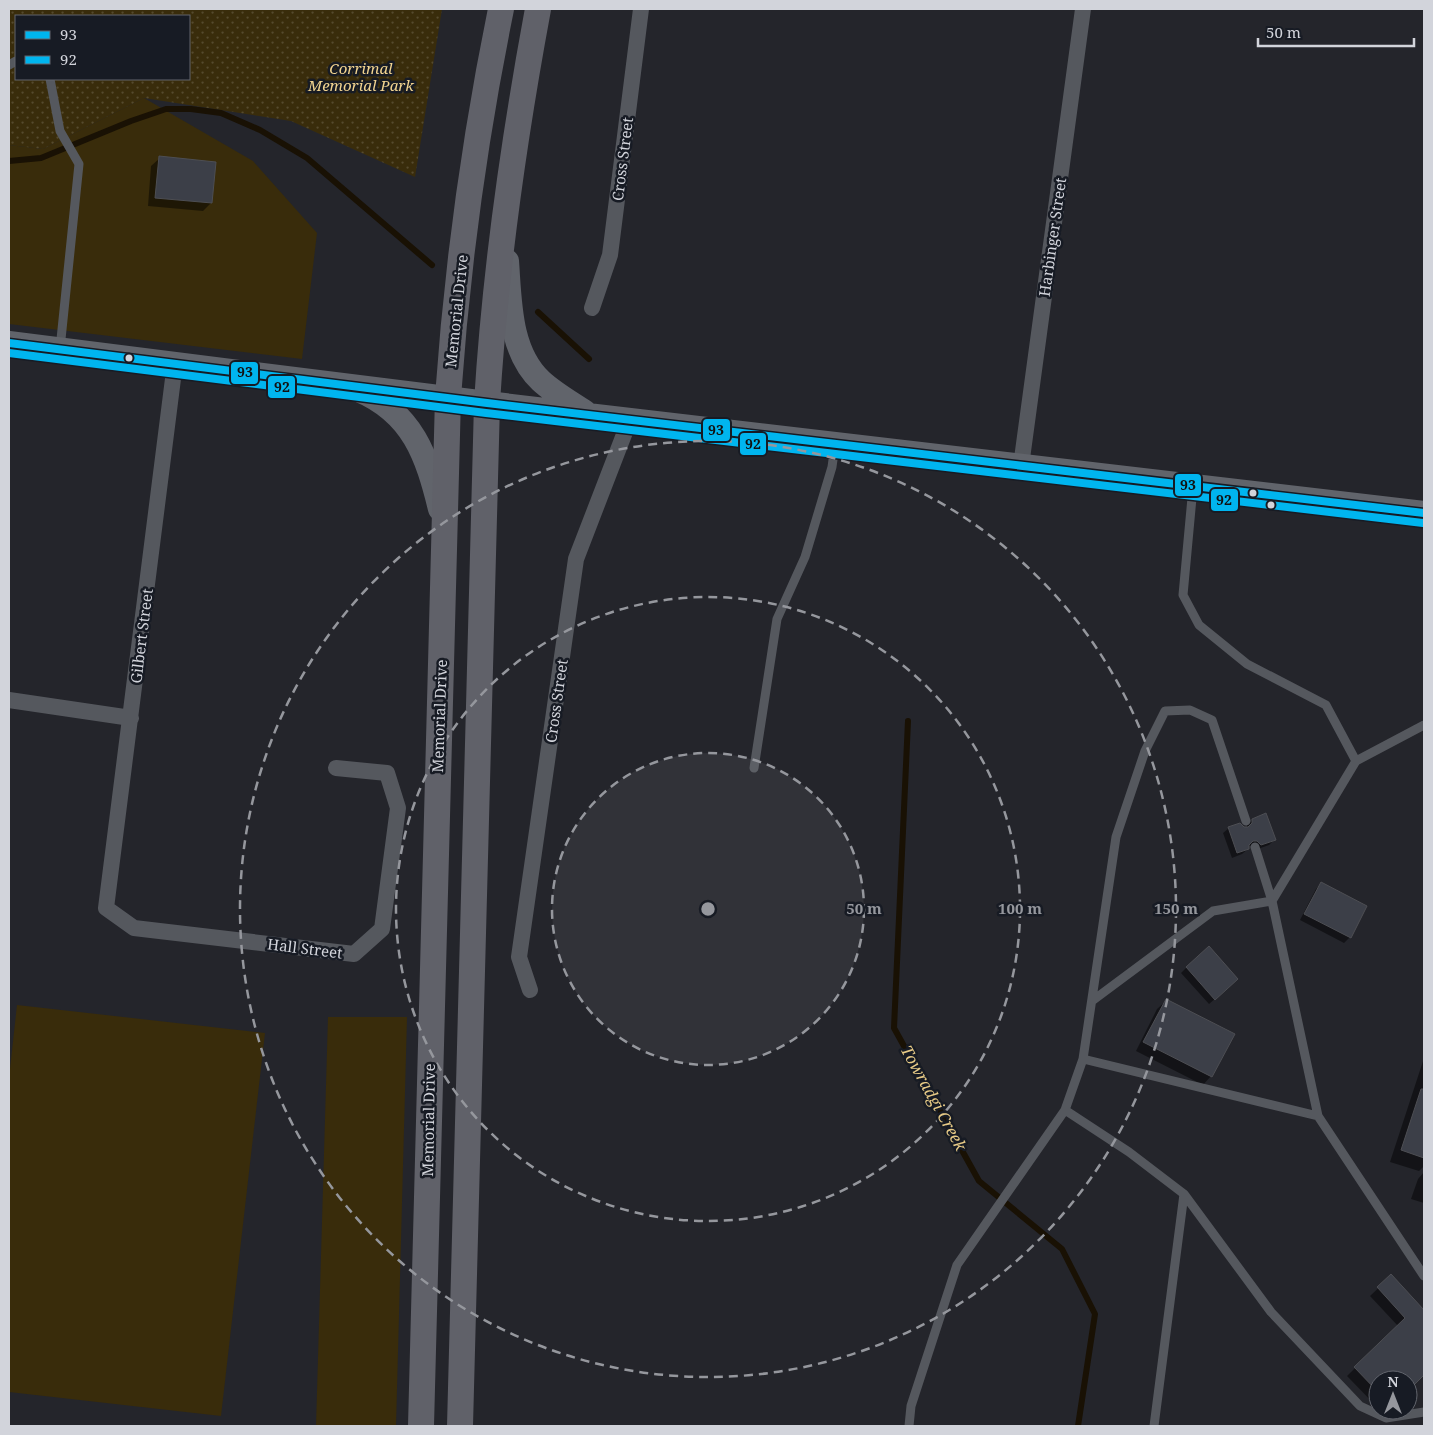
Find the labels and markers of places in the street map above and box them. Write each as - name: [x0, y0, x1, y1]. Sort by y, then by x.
- unlabelled marker: [124, 353, 134, 363]
- unlabelled marker: [1248, 488, 1258, 498]
- unlabelled marker: [1266, 500, 1276, 510]
- centre of rings: [699, 900, 717, 918]

